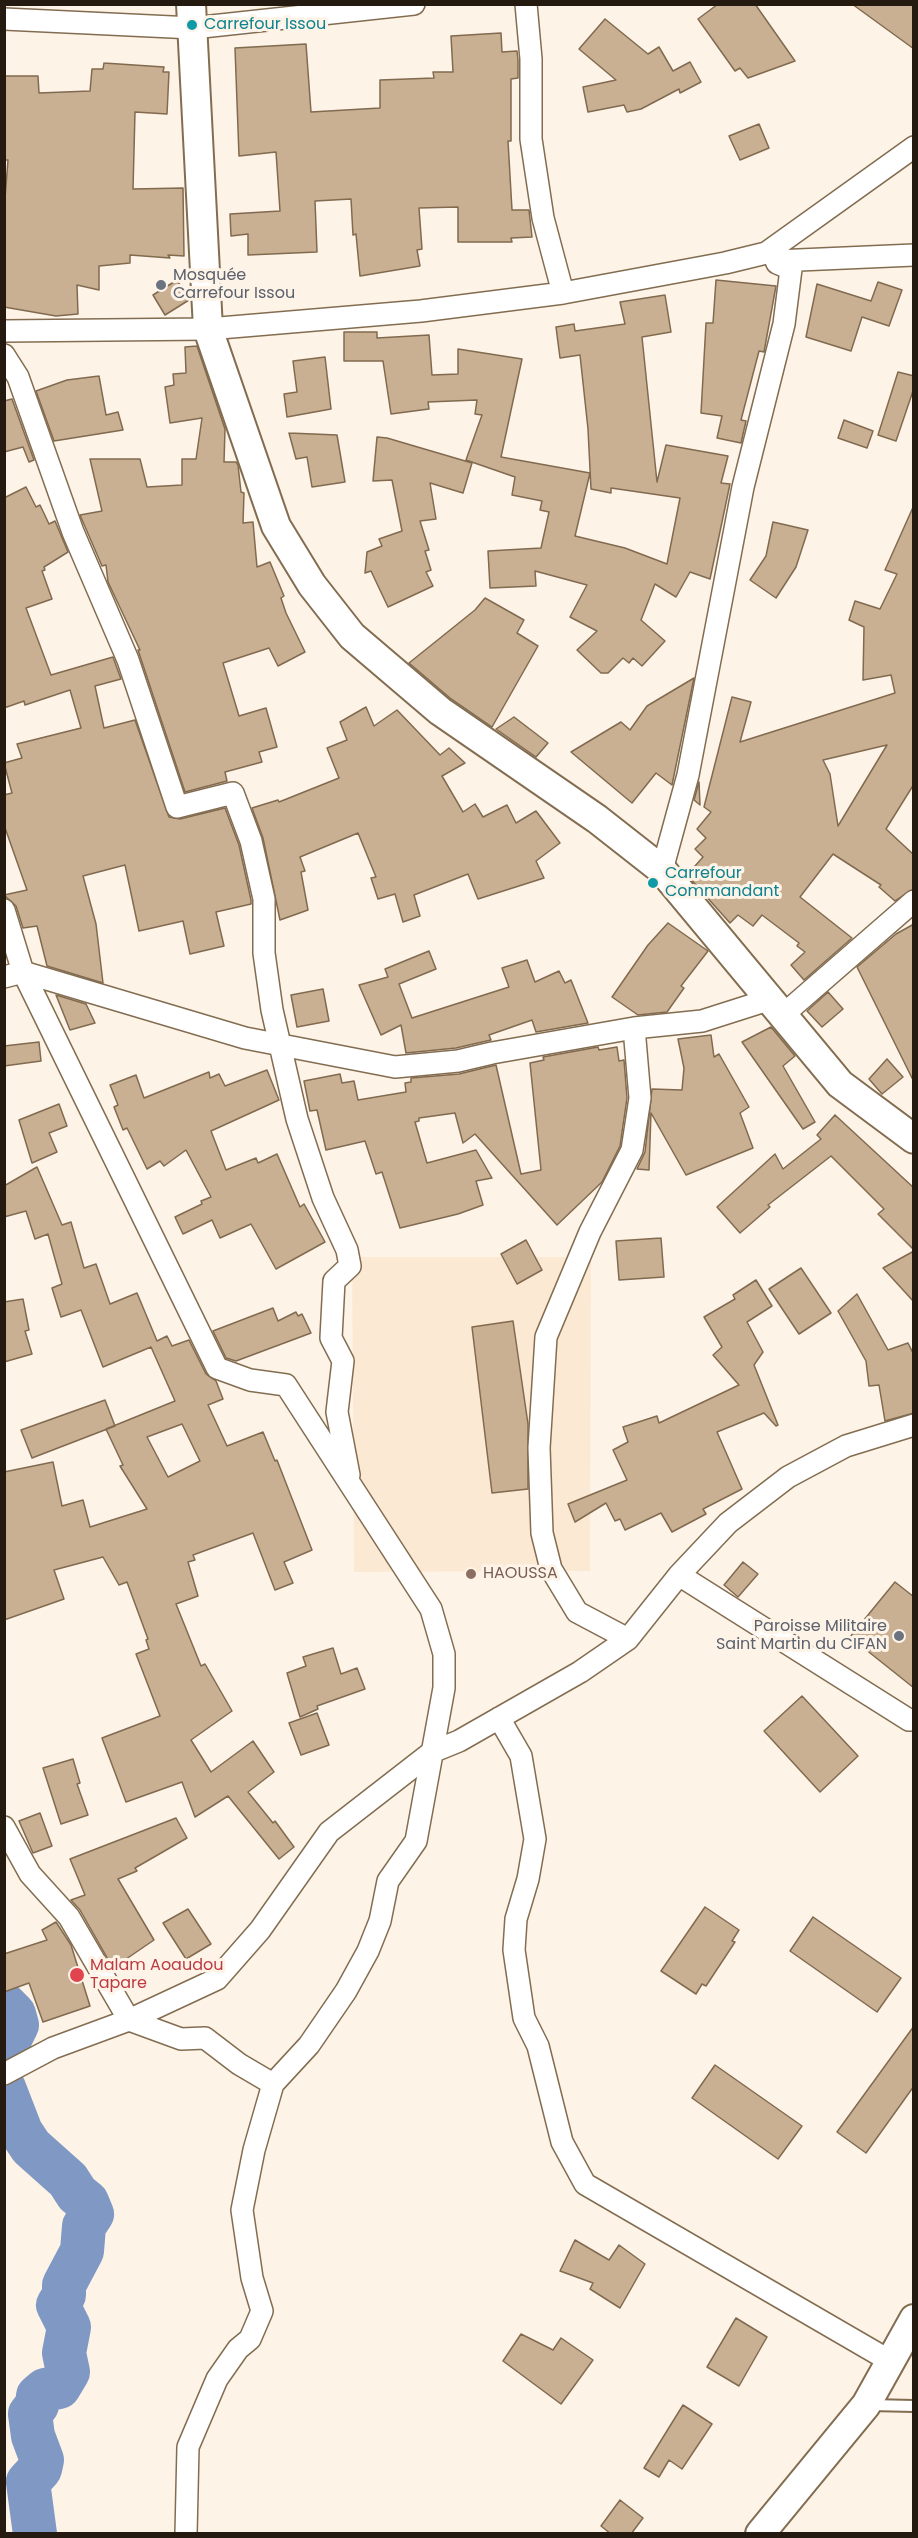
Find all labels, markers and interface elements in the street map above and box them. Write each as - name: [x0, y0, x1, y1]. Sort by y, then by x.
- place label: Carrefour Issou: [204, 15, 326, 35]
- marker: Carrefour Issou: [185, 18, 199, 32]
- place label: Mosquée Carrefour Issou: [173, 266, 295, 304]
- marker: Mosquée Carrefour Issou: [154, 278, 168, 292]
- place label: Carrefour Commandant: [665, 864, 779, 902]
- marker: Carrefour Commandant: [646, 876, 660, 890]
- place label: HAOUSSA: [483, 1564, 558, 1584]
- marker: HAOUSSA: [464, 1567, 478, 1581]
- place label: Paroisse Militaire Saint Martin du CIFAN: [716, 1617, 887, 1655]
- marker: Paroisse Militaire Saint Martin du CIFAN: [892, 1629, 906, 1643]
- place label: Malam Aoaudou Tapare: [90, 1956, 223, 1994]
- marker: Malam Aoaudou Tapare: [68, 1966, 86, 1984]

